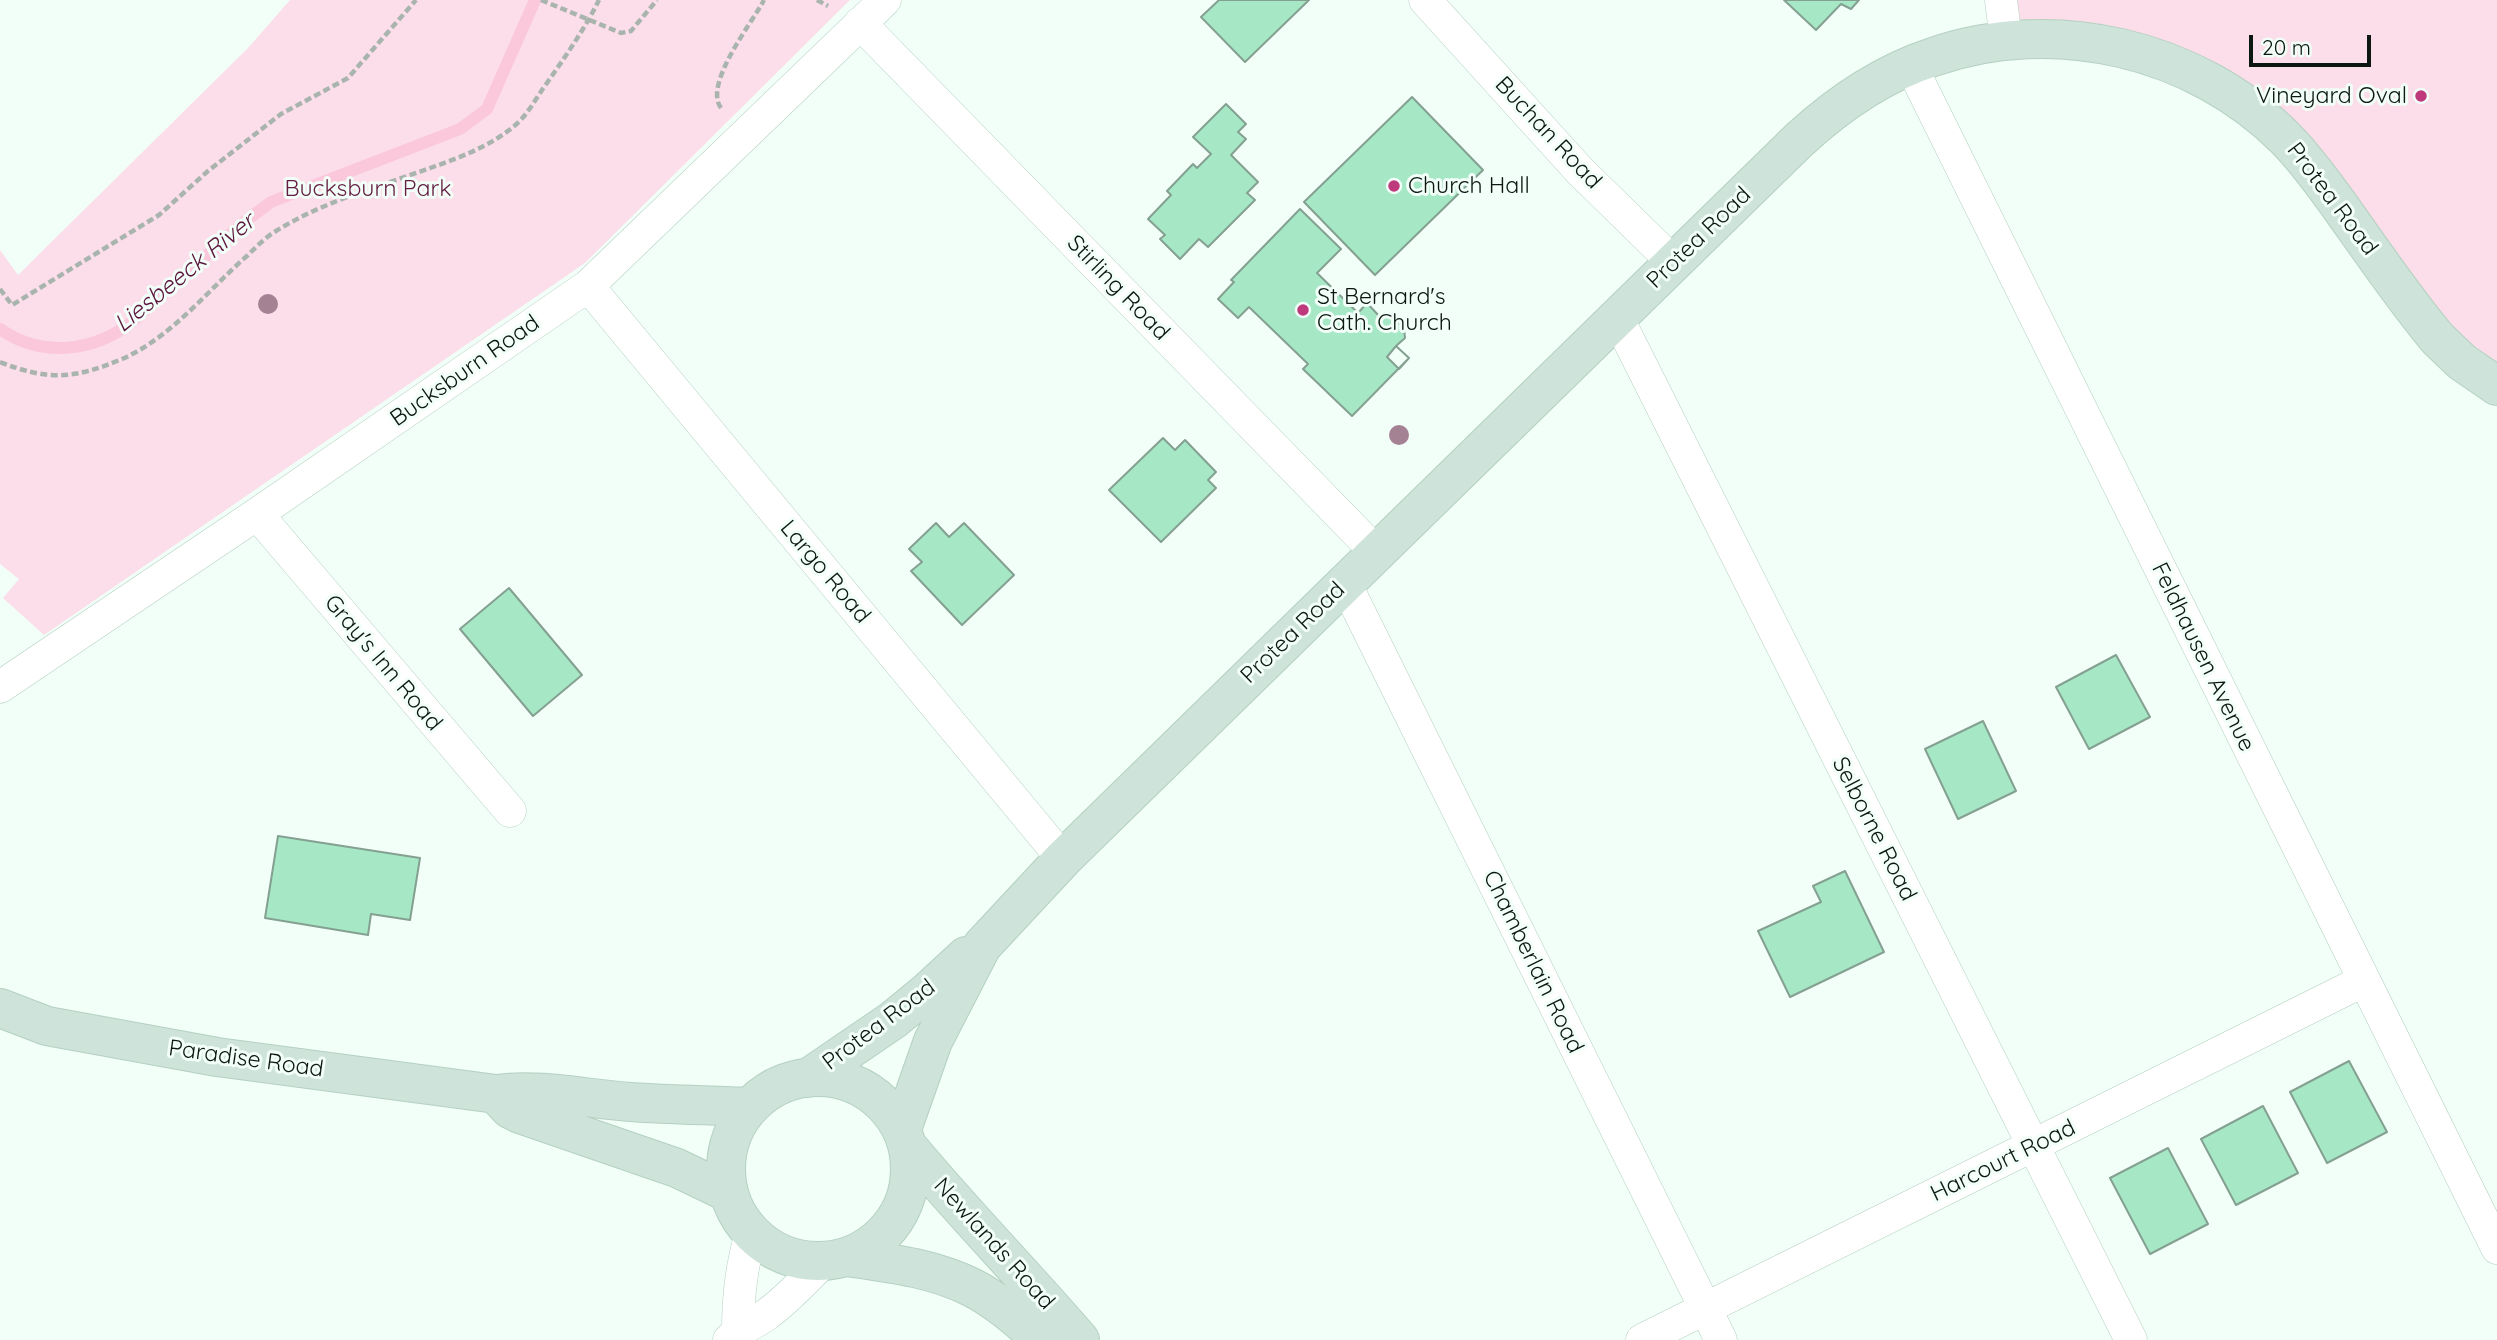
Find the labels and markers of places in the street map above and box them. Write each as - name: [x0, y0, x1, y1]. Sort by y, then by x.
- place label: Vineyard Oval: [2256, 82, 2407, 110]
- marker: Vineyard Oval: [2413, 88, 2429, 104]
- place label: Church Hall: [1408, 172, 1530, 200]
- marker: Church Hall: [1386, 178, 1402, 194]
- place label: St Bernard's Cath. Church: [1317, 283, 1452, 337]
- marker: St Bernard's Cath. Church: [1295, 302, 1311, 318]

